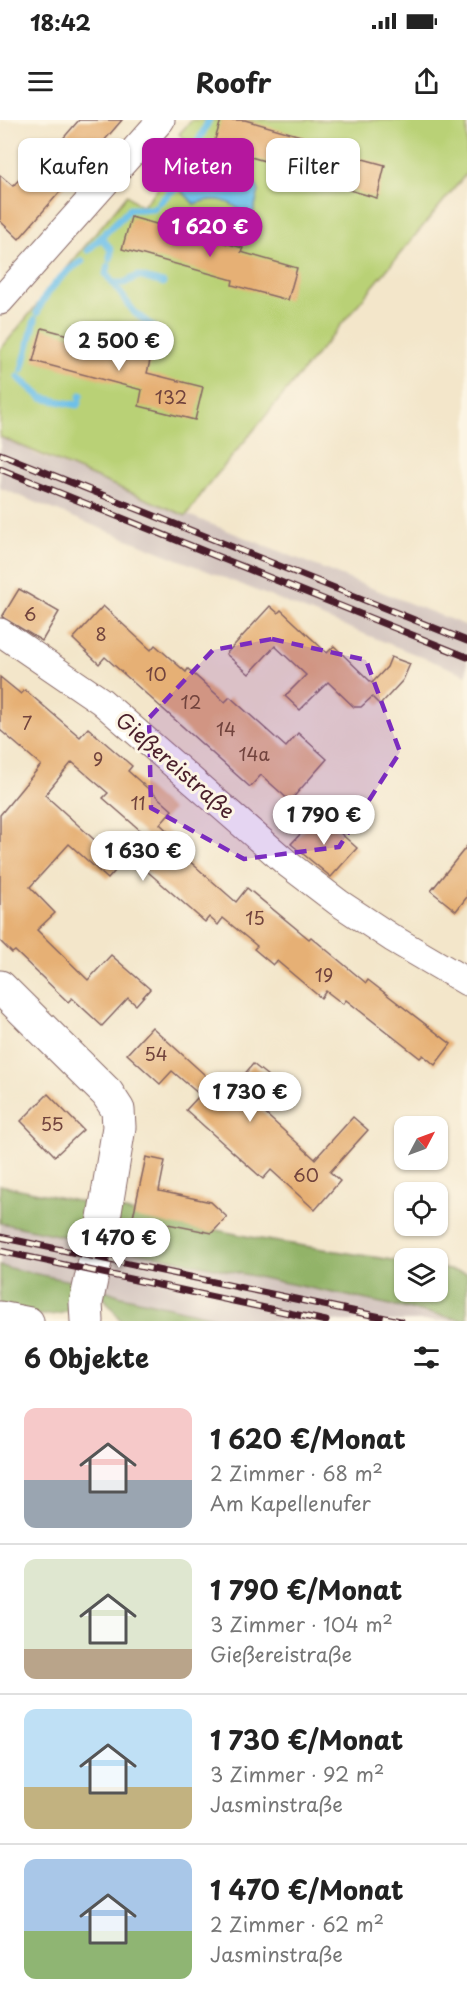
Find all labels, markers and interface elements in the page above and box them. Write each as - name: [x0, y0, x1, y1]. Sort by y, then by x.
- text: 18:42: [30, 5, 91, 38]
- text: Roofr: [196, 61, 271, 102]
- icon: menu: [24, 65, 57, 98]
- icon: share: [410, 65, 443, 98]
- chip: Kaufen: [18, 138, 130, 192]
- chip: Mieten: [142, 138, 254, 192]
- chip: Filter: [266, 138, 360, 192]
- pin: 1 620 €: [155, 207, 265, 258]
- text: 1 620 €: [171, 211, 249, 241]
- pin: 2 500 €: [64, 321, 174, 372]
- text: 2 500 €: [78, 325, 160, 355]
- house number: 132: [155, 383, 187, 410]
- house number: 6: [24, 600, 36, 627]
- house number: 8: [95, 620, 107, 647]
- house number: 10: [145, 660, 167, 687]
- house number: 12: [181, 688, 201, 715]
- street label: Gießereistraße: [110, 703, 243, 826]
- house number: 7: [22, 709, 32, 736]
- house number: 14: [216, 715, 236, 742]
- house number: 14a: [238, 740, 270, 767]
- house number: 9: [93, 745, 103, 772]
- house number: 11: [130, 789, 146, 816]
- pin: 1 790 €: [269, 795, 379, 846]
- text: 1 790 €: [287, 799, 361, 829]
- pin: 1 630 €: [88, 831, 198, 882]
- text: 1 630 €: [104, 835, 182, 865]
- house number: 15: [245, 904, 265, 931]
- house number: 19: [315, 961, 333, 988]
- house number: 54: [144, 1040, 168, 1067]
- pin: 1 730 €: [195, 1072, 305, 1123]
- text: 1 730 €: [212, 1076, 288, 1106]
- house number: 55: [40, 1110, 64, 1137]
- north arrow: [394, 1116, 448, 1170]
- map controls: [394, 1116, 448, 1302]
- house number: 60: [293, 1161, 319, 1188]
- button: locate: [394, 1182, 448, 1236]
- pin: 1 470 €: [64, 1218, 174, 1269]
- text: 1 470 €: [81, 1222, 157, 1252]
- button: layers: [394, 1248, 448, 1302]
- text: 6 Objekte: [24, 1338, 149, 1377]
- icon: filters: [410, 1341, 443, 1374]
- text: 1 620 €/Monat: [210, 1419, 406, 1458]
- icon: home: [72, 1432, 144, 1504]
- text: 2 Zimmer · 68 m²: [210, 1458, 383, 1488]
- text: Am Kapellenufer: [210, 1488, 371, 1518]
- text: 1 790 €/Monat: [210, 1570, 402, 1609]
- icon: home: [72, 1583, 144, 1655]
- text: 3 Zimmer · 104 m²: [210, 1609, 393, 1639]
- text: Gießereistraße: [210, 1639, 352, 1669]
- text: 1 730 €/Monat: [210, 1720, 403, 1759]
- icon: home: [72, 1733, 144, 1805]
- text: 3 Zimmer · 92 m²: [210, 1759, 384, 1789]
- text: Jasminstraße: [210, 1789, 343, 1819]
- text: 1 470 €/Monat: [210, 1870, 404, 1909]
- icon: home: [72, 1883, 144, 1955]
- text: 2 Zimmer · 62 m²: [210, 1909, 384, 1939]
- text: Jasminstraße: [210, 1939, 343, 1969]

